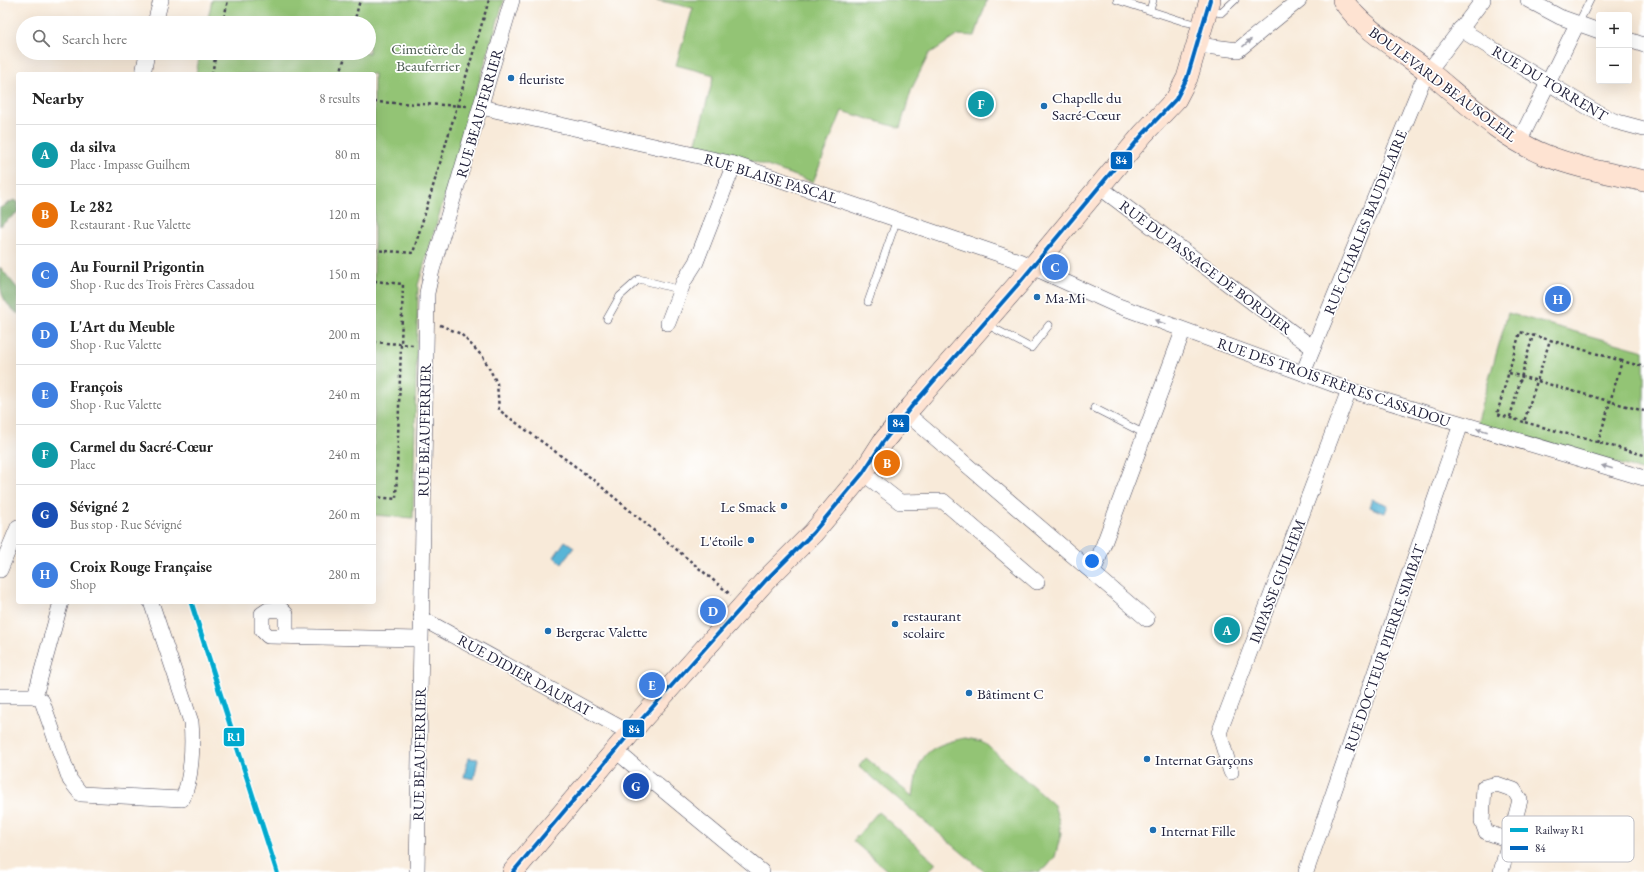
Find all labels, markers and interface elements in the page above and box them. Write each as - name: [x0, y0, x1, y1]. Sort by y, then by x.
- map controls: [1596, 12, 1632, 84]
- button: +: [1596, 12, 1632, 48]
- search box: [16, 16, 376, 60]
- street label: BOULEVARD BEAUSOLEIL: [1365, 22, 1521, 146]
- icon: search: [30, 27, 52, 49]
- text: Search here: [62, 29, 127, 48]
- one-way arrow: [1241, 38, 1252, 47]
- park label: Cimetière de Beauferrier: [391, 39, 465, 75]
- street label: RUE DU TORRENT: [1489, 41, 1612, 126]
- street label: RUE BEAUFERRIER: [451, 46, 507, 180]
- button: −: [1596, 48, 1632, 84]
- place label: fleuriste: [519, 69, 565, 88]
- marker: fleuriste: [506, 73, 516, 83]
- text: Nearby: [32, 87, 84, 109]
- place label: Chapelle du Sacré-Cœur: [1052, 88, 1122, 124]
- pin: F: [968, 89, 994, 119]
- text: 8 results: [319, 90, 360, 107]
- marker: Chapelle du Sacré-Cœur: [1039, 101, 1049, 111]
- street label: RUE CHARLES BAUDELAIRE: [1319, 126, 1411, 317]
- text: da silva: [70, 137, 116, 156]
- text: A: [40, 146, 50, 163]
- text: 80 m: [335, 146, 360, 163]
- street label: RUE BLAISE PASCAL: [702, 149, 840, 207]
- line badge: 84: [1110, 151, 1133, 170]
- text: 84: [1115, 153, 1127, 167]
- text: Place · Impasse Guilhem: [70, 156, 190, 173]
- street label: RUE DU PASSAGE DE BORDIER: [1116, 196, 1296, 338]
- text: Le 282: [70, 197, 113, 216]
- text: B: [41, 206, 49, 223]
- text: 120 m: [329, 206, 360, 223]
- text: Restaurant · Rue Valette: [70, 216, 191, 233]
- pin: C: [1042, 252, 1068, 282]
- text: Au Fournil Prigontin: [70, 257, 204, 276]
- text: C: [40, 266, 50, 283]
- text: 150 m: [329, 266, 360, 283]
- text: Shop · Rue des Trois Frères Cassadou: [70, 276, 254, 293]
- pin: H: [1545, 284, 1571, 314]
- place label: Ma-Mi: [1045, 288, 1086, 307]
- marker: Ma-Mi: [1032, 292, 1042, 302]
- text: L'Art du Meuble: [70, 317, 175, 336]
- one-way arrow: [1153, 318, 1165, 324]
- text: D: [40, 326, 50, 343]
- text: 200 m: [329, 326, 360, 343]
- street label: RUE DES TROIS FRÈRES CASSADOU: [1215, 333, 1453, 431]
- text: Shop · Rue Valette: [70, 336, 162, 353]
- street label: RUE BEAUFERRIER: [413, 363, 435, 497]
- text: François: [70, 377, 123, 396]
- text: E: [41, 386, 49, 403]
- text: 240 m: [329, 386, 360, 403]
- text: Shop · Rue Valette: [70, 396, 162, 413]
- line badge: 84: [887, 414, 910, 433]
- text: 84: [892, 416, 904, 430]
- one-way arrow: [1476, 427, 1488, 433]
- text: Carmel du Sacré-Cœur: [70, 437, 213, 456]
- text: F: [41, 446, 49, 463]
- text: 240 m: [329, 446, 360, 463]
- pin: B: [874, 448, 900, 478]
- text: Place: [70, 456, 96, 473]
- one-way arrow: [1600, 464, 1612, 470]
- text: Sévigné 2: [70, 497, 129, 516]
- place label: Le Smack: [721, 497, 777, 516]
- marker: Le Smack: [779, 501, 789, 511]
- text: G: [40, 506, 50, 523]
- text: 260 m: [329, 506, 360, 523]
- text: Bus stop · Rue Sévigné: [70, 516, 182, 533]
- street label: IMPASSE GUILHEM: [1245, 516, 1309, 646]
- place label: L'étoile: [700, 531, 743, 550]
- marker: L'étoile: [746, 535, 756, 545]
- street label: RUE DOCTEUR PIERRE SIMBAT: [1340, 541, 1429, 754]
- your location: [1082, 551, 1102, 571]
- text: Croix Rouge Française: [70, 557, 212, 576]
- text: H: [40, 566, 50, 583]
- text: 280 m: [329, 566, 360, 583]
- text: Shop: [70, 576, 96, 593]
- pin: D: [700, 596, 726, 626]
- place label: restaurant scolaire: [903, 606, 961, 642]
- pin: A: [1214, 615, 1240, 645]
- marker: restaurant scolaire: [890, 619, 900, 629]
- place label: Bergerac Valette: [556, 622, 648, 641]
- marker: Bergerac Valette: [543, 626, 553, 636]
- street label: RUE DIDIER DAURAT: [454, 630, 596, 720]
- pin: E: [639, 670, 665, 700]
- place label: Bâtiment C: [977, 684, 1044, 703]
- street label: RUE BEAUFERRIER: [408, 687, 430, 821]
- marker: Bâtiment C: [964, 688, 974, 698]
- line badge: 84: [622, 719, 645, 738]
- text: 84: [628, 722, 640, 736]
- line badge: R1: [223, 727, 245, 747]
- text: R1: [227, 730, 241, 744]
- place label: Internat Garçons: [1155, 750, 1253, 769]
- marker: Internat Garçons: [1142, 754, 1152, 764]
- pin: G: [623, 771, 649, 801]
- legend: [1502, 816, 1634, 862]
- place label: Internat Fille: [1161, 821, 1236, 840]
- text: Railway R1: [1535, 823, 1584, 837]
- marker: Internat Fille: [1148, 825, 1158, 835]
- text: 84: [1535, 841, 1546, 855]

